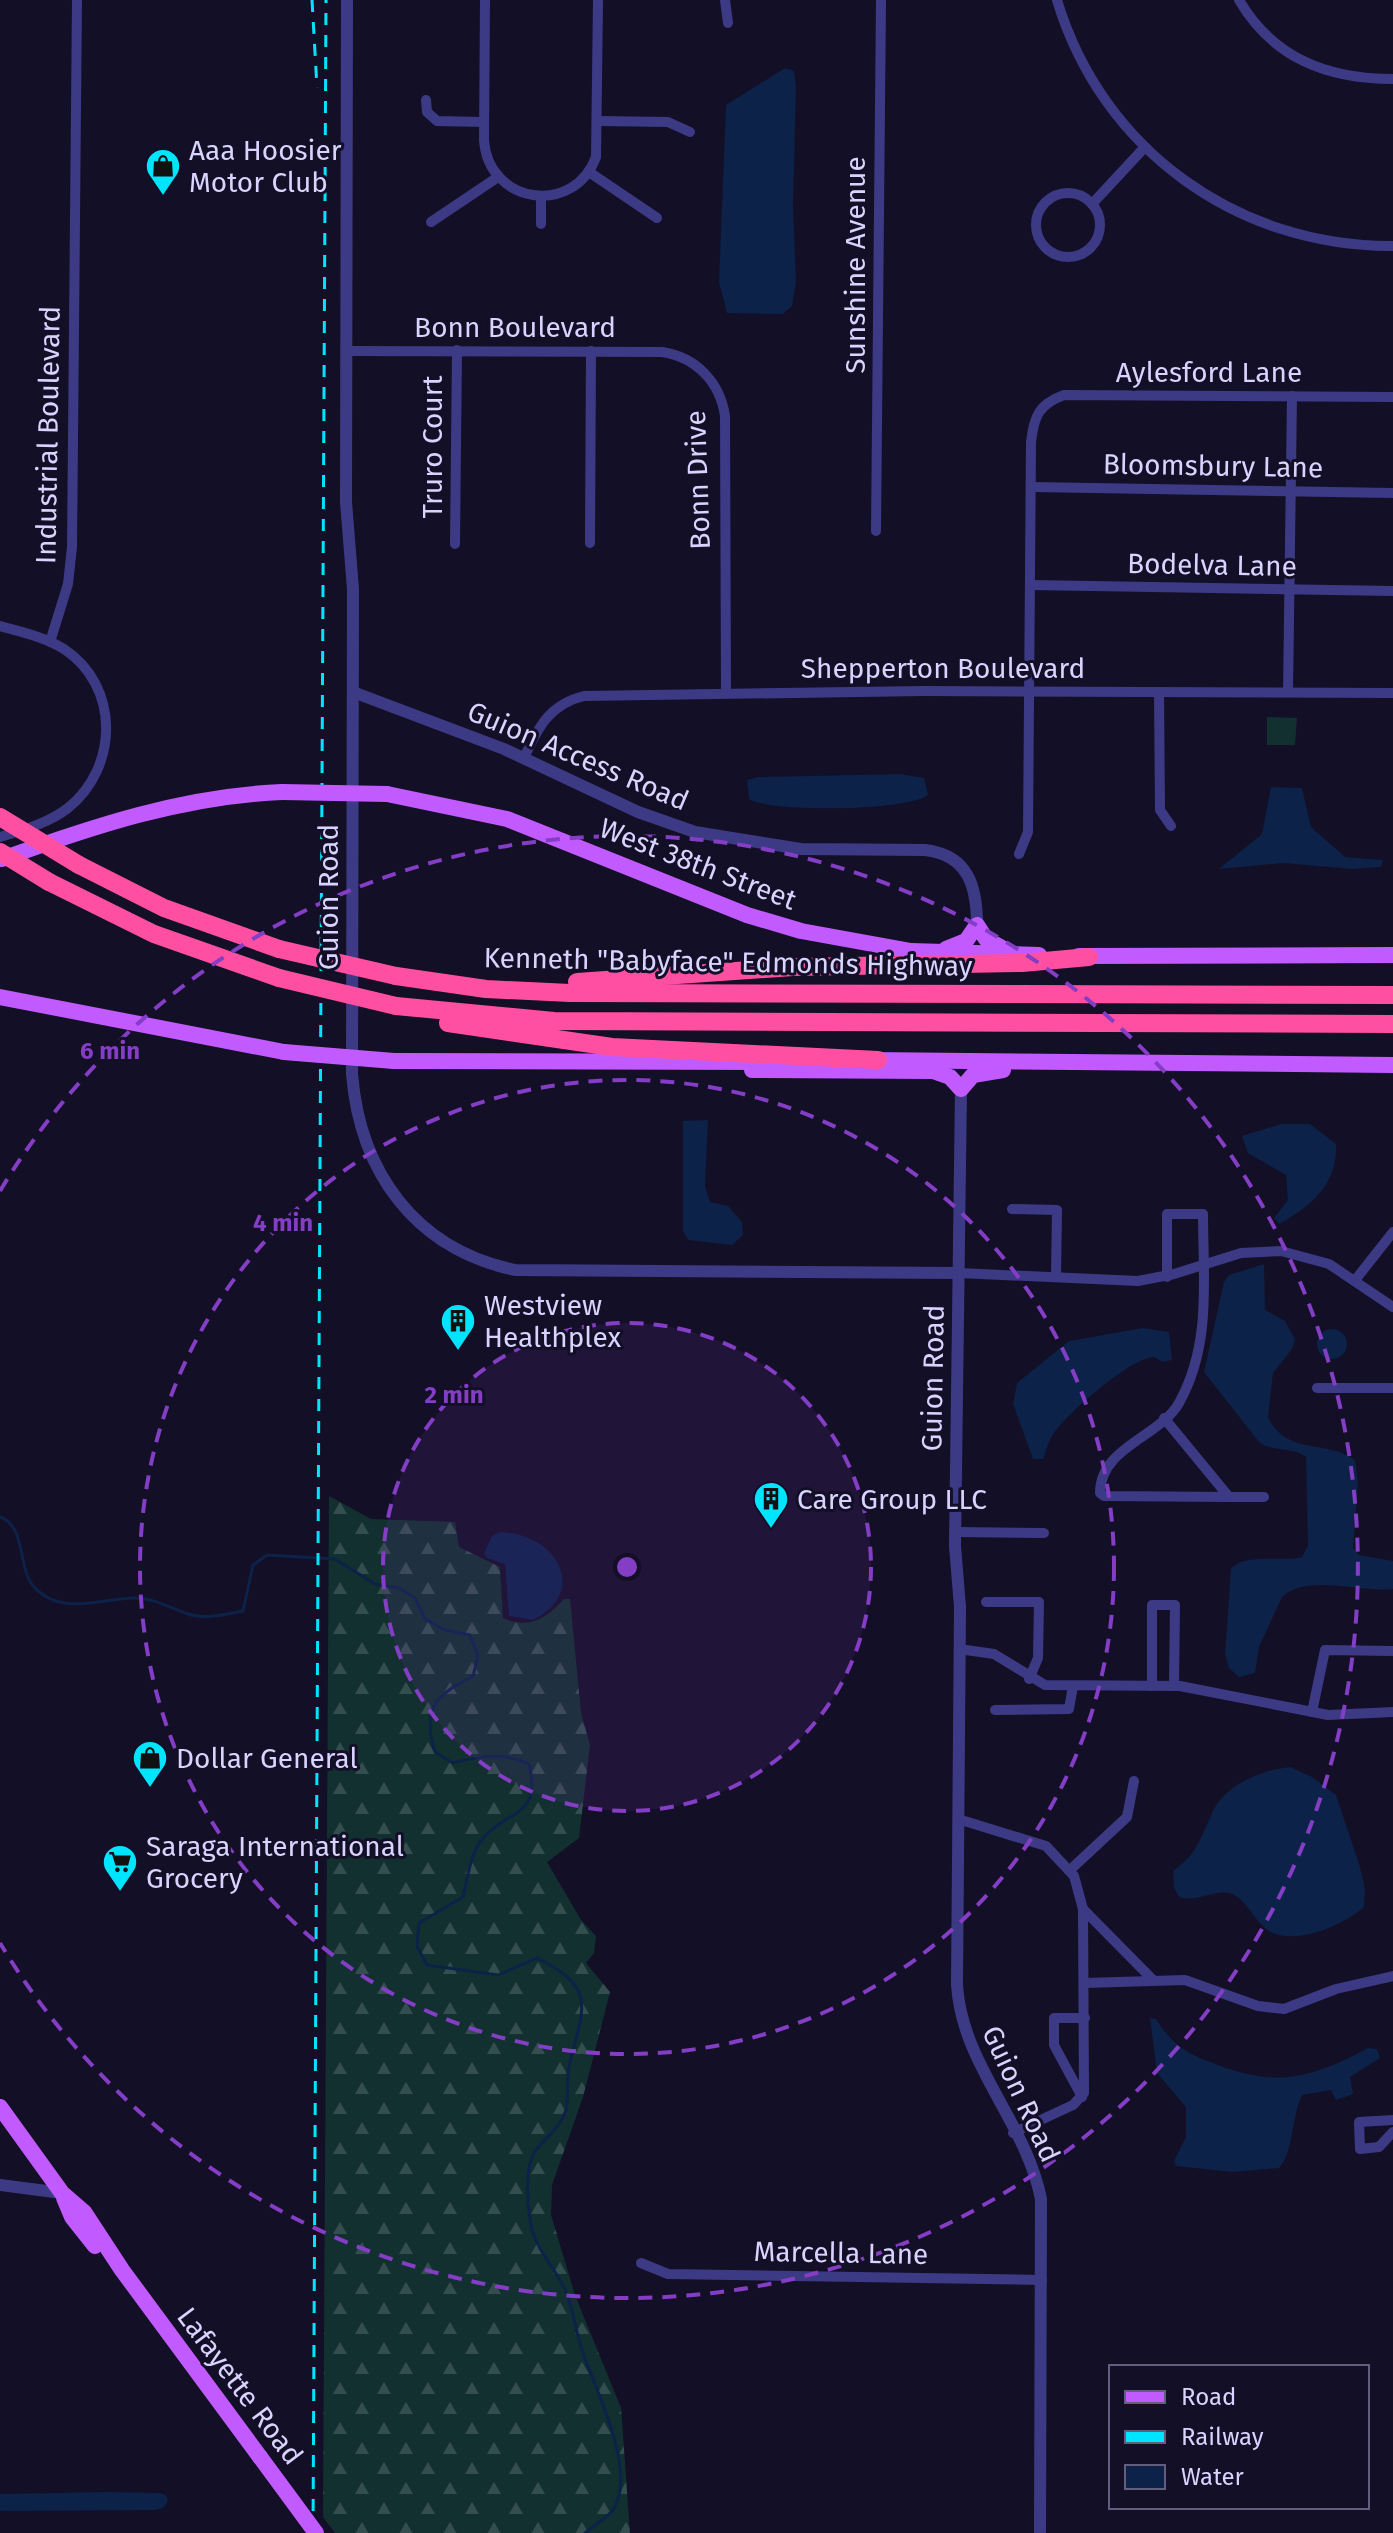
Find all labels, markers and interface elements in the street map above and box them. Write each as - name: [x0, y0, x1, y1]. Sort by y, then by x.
- place label: Aaa Hoosier Motor Club: [189, 134, 342, 199]
- shop icon: Aaa Hoosier Motor Club: [144, 147, 182, 197]
- street label: Sunshine Avenue: [839, 156, 872, 374]
- street label: Industrial Boulevard: [29, 306, 67, 564]
- street label: Bonn Boulevard: [414, 311, 616, 344]
- street label: Aylesford Lane: [1116, 356, 1302, 389]
- street label: Truro Court: [416, 375, 449, 519]
- street label: Bonn Drive: [679, 410, 717, 550]
- street label: Bloomsbury Lane: [1103, 448, 1323, 484]
- street label: Bodelva Lane: [1127, 547, 1297, 583]
- street label: Shepperton Boulevard: [801, 652, 1085, 685]
- street label: Guion Access Road: [463, 695, 693, 817]
- street label: West 38th Street: [595, 811, 802, 917]
- street label: Guion Road: [312, 824, 345, 970]
- street label: Kenneth "Babyface" Edmonds Highway: [483, 941, 973, 983]
- text: 6 min: [80, 1037, 140, 1065]
- text: 4 min: [253, 1209, 313, 1237]
- place label: Westview Healthplex: [484, 1289, 621, 1354]
- building icon: Westview Healthplex: [439, 1302, 477, 1352]
- street label: Guion Road: [915, 1304, 951, 1452]
- text: 2 min: [425, 1381, 484, 1409]
- building icon: Care Group LLC: [752, 1480, 790, 1530]
- place label: Care Group LLC: [797, 1483, 987, 1516]
- centre of rings: [613, 1553, 641, 1581]
- shop icon: Dollar General: [131, 1739, 169, 1789]
- place label: Dollar General: [176, 1742, 358, 1775]
- place label: Saraga International Grocery: [146, 1830, 404, 1895]
- supermarket icon: Saraga International Grocery: [101, 1843, 139, 1893]
- street label: Guion Road: [975, 2021, 1067, 2167]
- street label: Marcella Lane: [753, 2235, 929, 2271]
- street label: Lafayette Road: [170, 2301, 310, 2471]
- legend: [1109, 2365, 1369, 2509]
- text: Road: [1181, 2383, 1236, 2411]
- text: Railway: [1181, 2423, 1264, 2451]
- text: Water: [1181, 2463, 1245, 2491]

